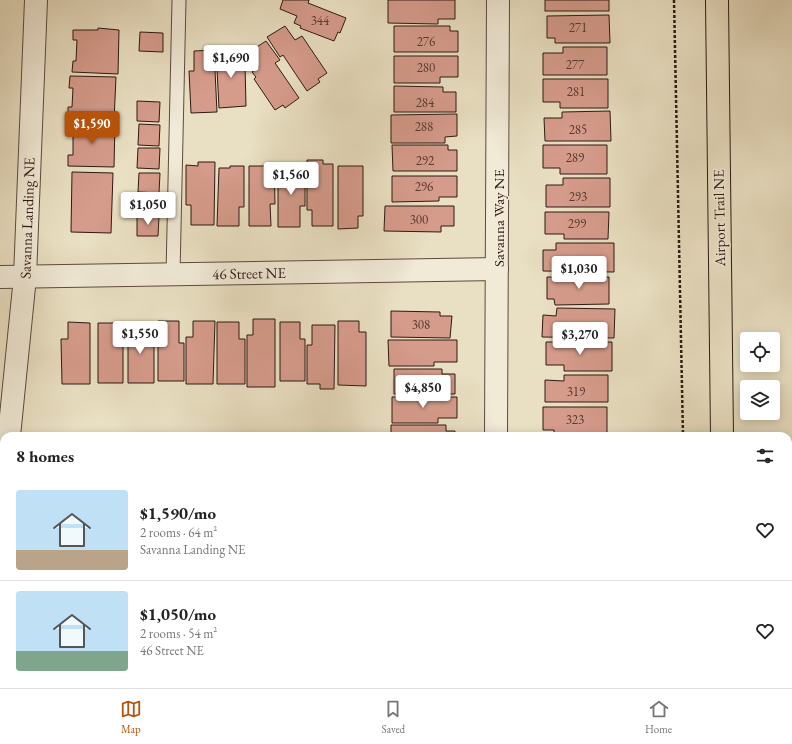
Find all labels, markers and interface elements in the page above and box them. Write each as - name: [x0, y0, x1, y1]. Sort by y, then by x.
- house number: 344: [311, 12, 330, 29]
- house number: 271: [569, 19, 587, 36]
- house number: 276: [417, 33, 435, 50]
- pin: $1,690: [198, 45, 264, 79]
- text: $1,690: [213, 49, 249, 66]
- house number: 277: [566, 56, 585, 73]
- house number: 280: [417, 59, 435, 76]
- house number: 281: [567, 83, 585, 100]
- house number: 284: [416, 94, 435, 111]
- pin: $1,590: [59, 111, 125, 145]
- text: $1,590: [74, 115, 110, 132]
- house number: 288: [415, 118, 433, 135]
- house number: 285: [569, 121, 587, 138]
- house number: 289: [566, 149, 585, 166]
- house number: 292: [416, 152, 435, 169]
- street label: Savanna Landing NE: [15, 156, 39, 279]
- pin: $1,560: [258, 162, 324, 196]
- text: $1,560: [273, 166, 309, 183]
- street label: Savanna Way NE: [489, 169, 508, 267]
- street label: Airport Trail NE: [709, 169, 729, 268]
- house number: 296: [415, 178, 433, 195]
- house number: 293: [569, 188, 587, 205]
- pin: $1,050: [115, 192, 181, 226]
- text: $1,050: [130, 196, 166, 213]
- house number: 300: [410, 211, 428, 228]
- house number: 299: [568, 215, 587, 232]
- pin: $1,030: [546, 256, 612, 290]
- text: $1,030: [561, 260, 597, 277]
- street label: 46 Street NE: [212, 263, 287, 283]
- house number: 308: [412, 316, 430, 333]
- pin: $1,550: [107, 321, 173, 355]
- pin: $3,270: [547, 322, 613, 356]
- text: $1,550: [122, 325, 158, 342]
- text: $3,270: [562, 326, 598, 343]
- map controls: [740, 332, 780, 420]
- button: locate: [740, 332, 780, 372]
- pin: $4,850: [390, 375, 456, 409]
- text: $4,850: [405, 379, 441, 396]
- button: layers: [740, 380, 780, 420]
- house number: 319: [567, 383, 586, 400]
- house number: 323: [566, 411, 584, 428]
- text: 8 homes: [16, 445, 74, 467]
- icon: filters: [754, 445, 776, 467]
- text: $1,590/mo: [140, 502, 216, 524]
- icon: home: [48, 506, 96, 554]
- icon: heart: [754, 519, 776, 541]
- text: 2 rooms · 64 m²: [140, 524, 217, 541]
- text: Savanna Landing NE: [140, 541, 245, 558]
- text: $1,050/mo: [140, 603, 216, 625]
- icon: home: [48, 607, 96, 655]
- icon: heart: [754, 620, 776, 642]
- text: 2 rooms · 54 m²: [140, 625, 217, 642]
- text: 46 Street NE: [140, 642, 204, 659]
- tab: Map: [120, 698, 142, 736]
- tab: Saved: [382, 698, 405, 736]
- tab: Home: [645, 698, 672, 736]

